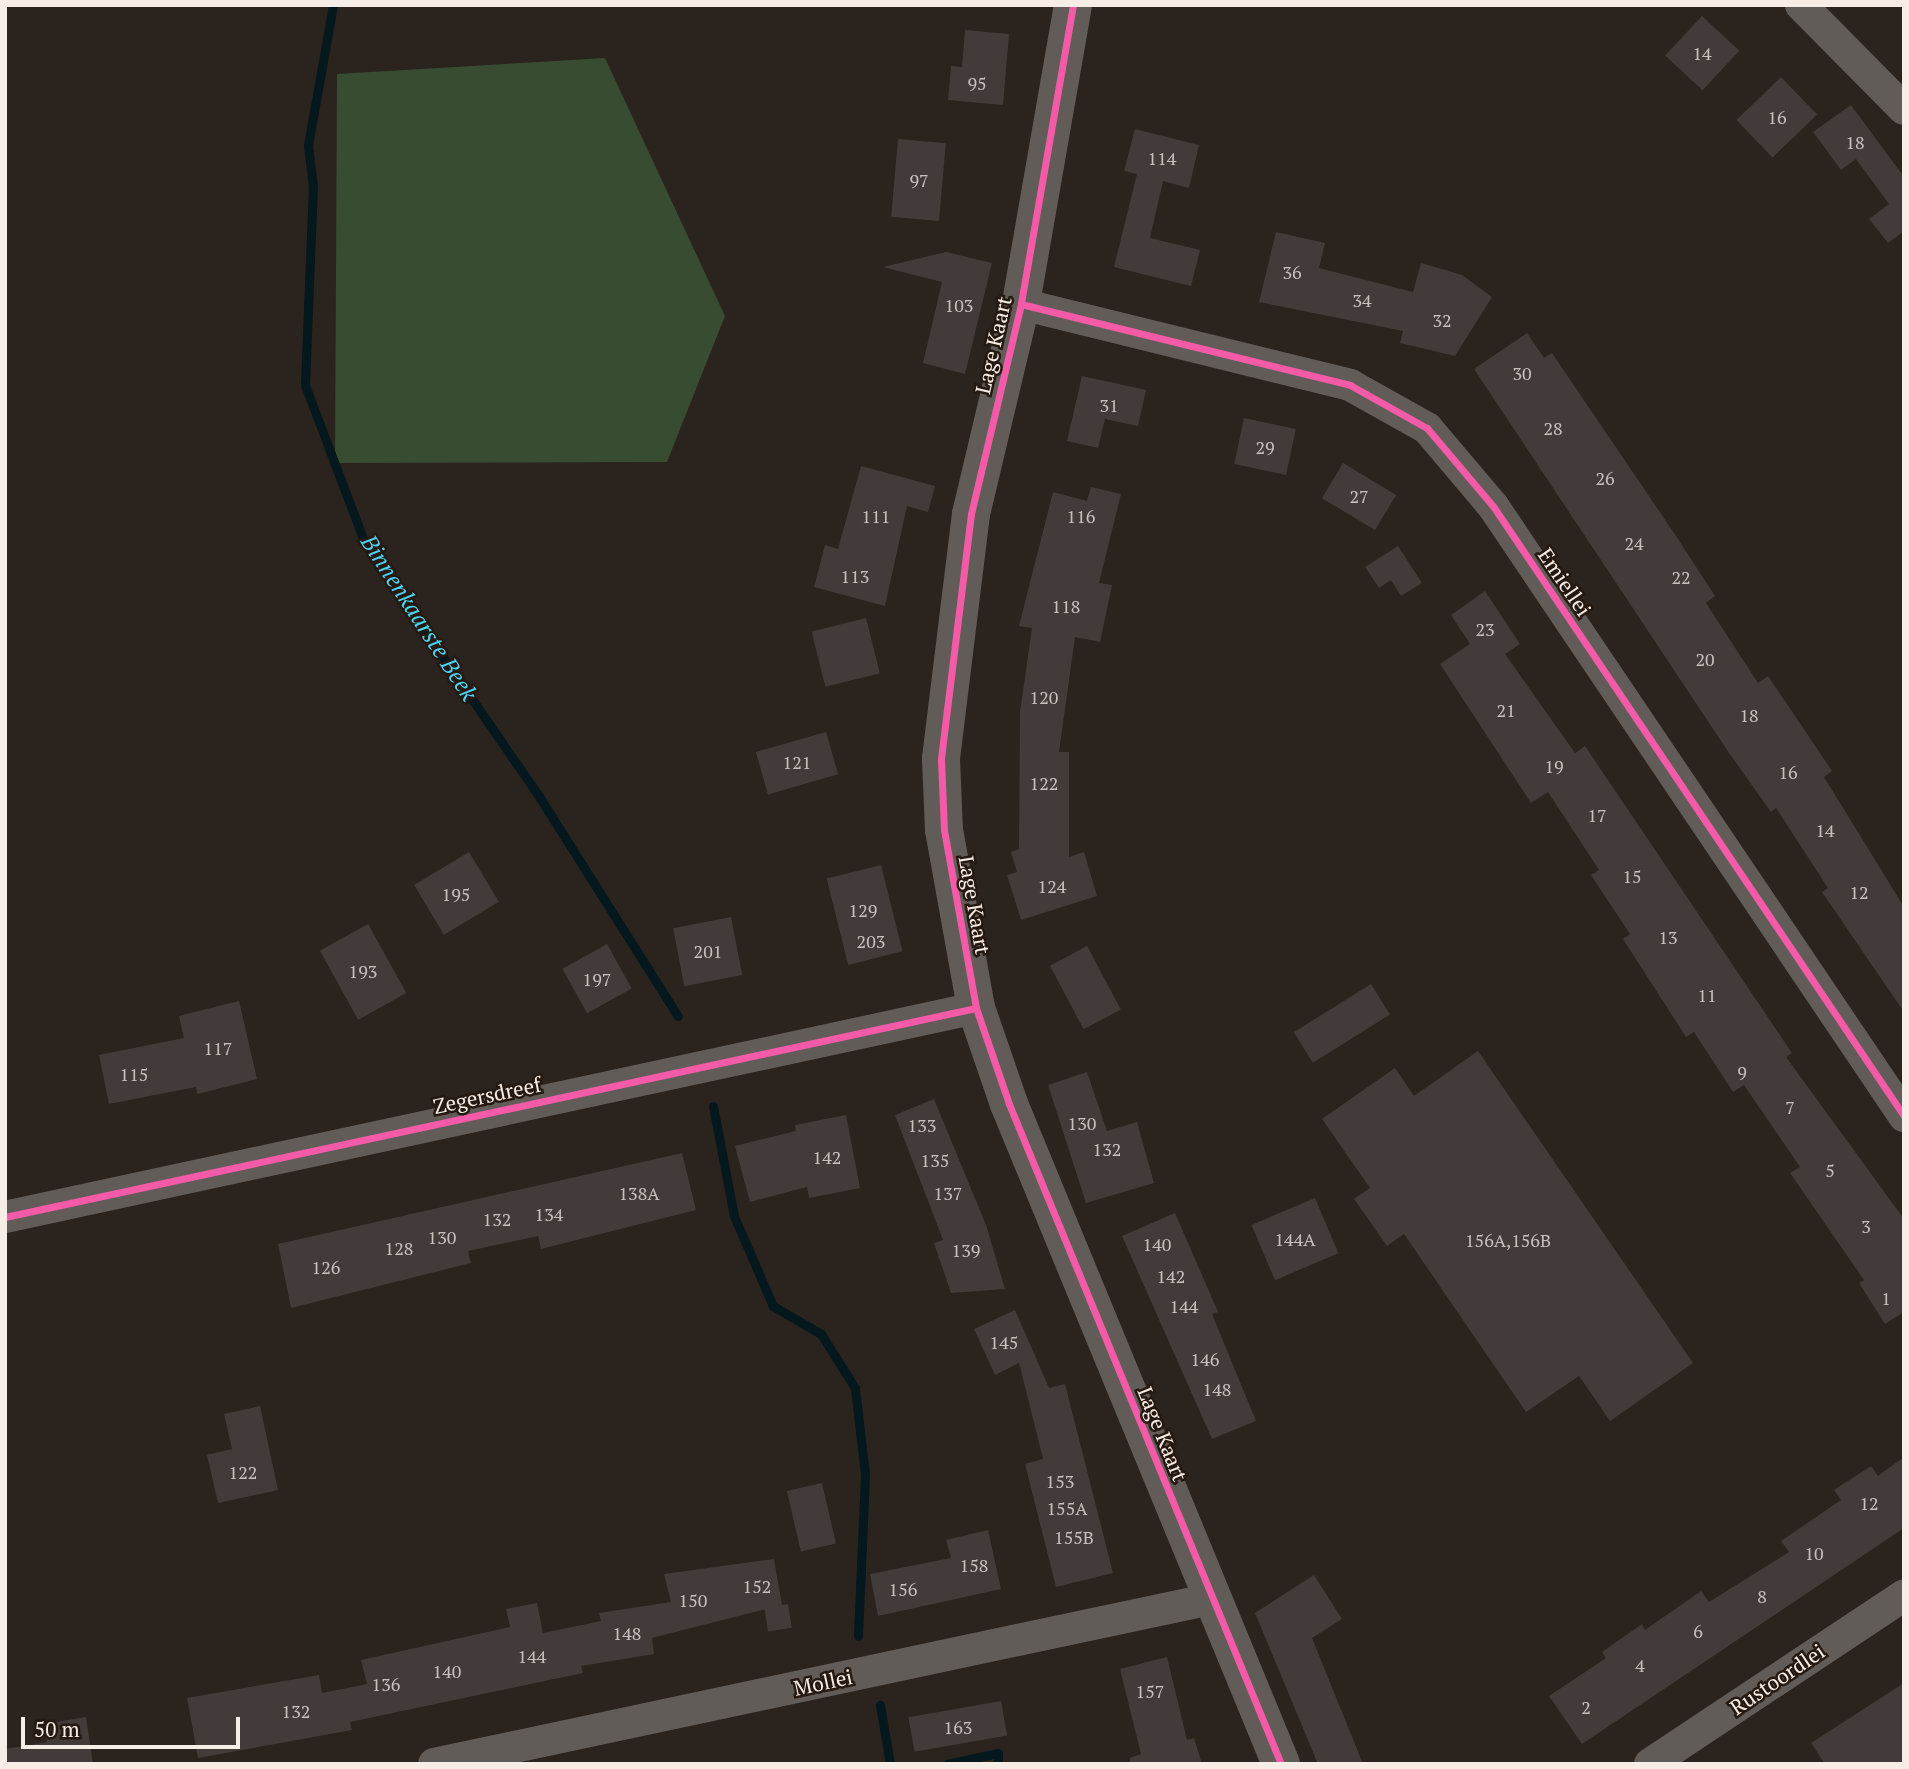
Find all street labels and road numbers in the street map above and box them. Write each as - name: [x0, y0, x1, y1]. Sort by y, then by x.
- street label: Lage Kaart: [970, 294, 1016, 396]
- street label: Emiellei: [1533, 543, 1597, 621]
- street label: Lage Kaart: [954, 854, 996, 956]
- street label: Zegersdreef: [431, 1071, 543, 1119]
- street label: Lage Kaart: [1133, 1383, 1193, 1485]
- street label: Rustoordlei: [1725, 1638, 1829, 1720]
- street label: Mollei: [791, 1664, 855, 1700]

